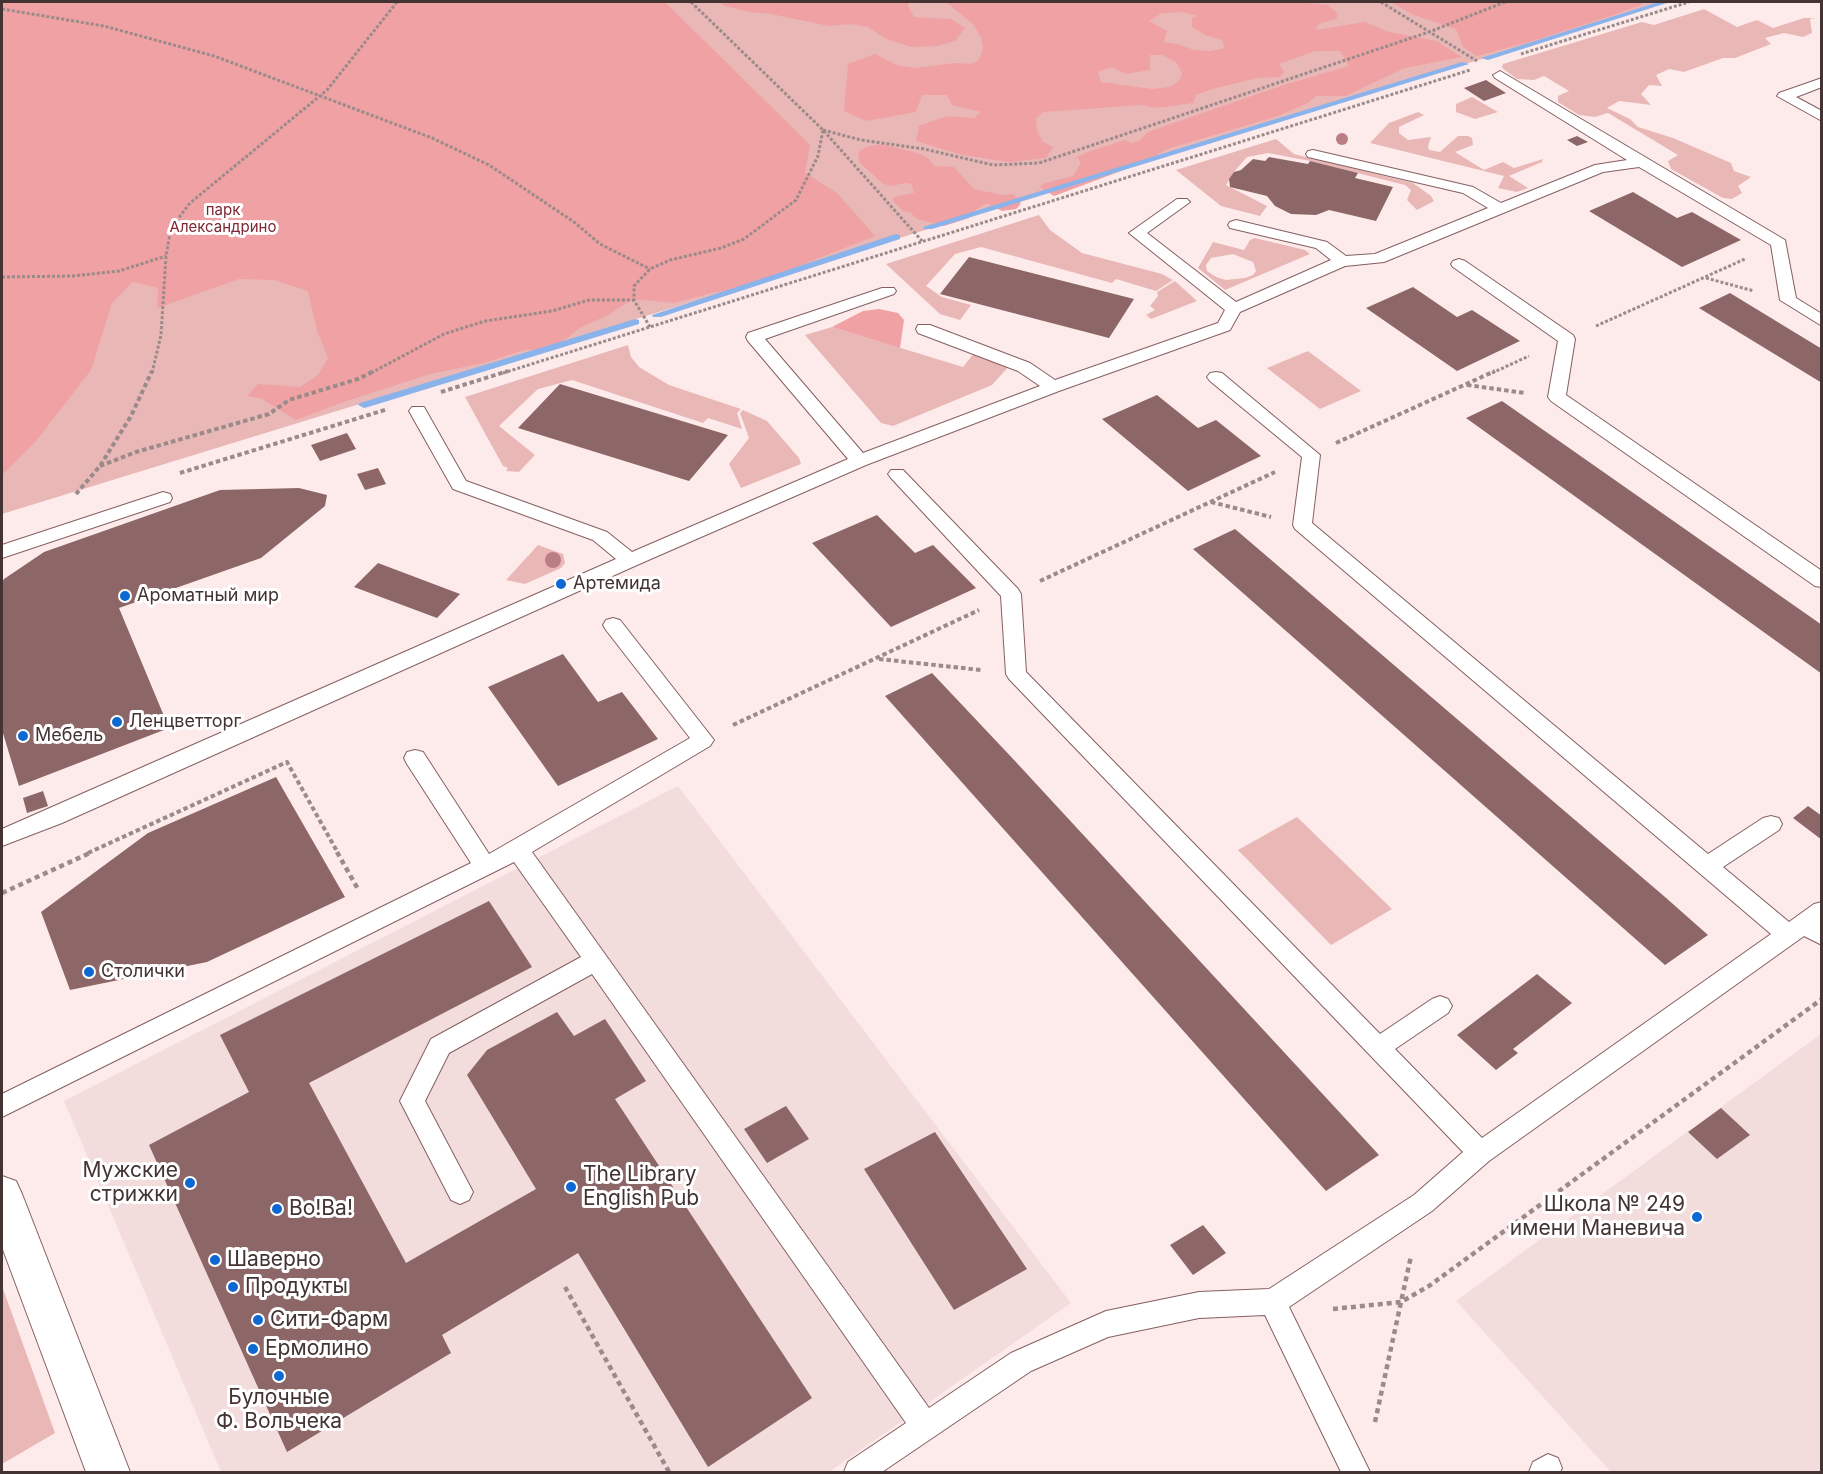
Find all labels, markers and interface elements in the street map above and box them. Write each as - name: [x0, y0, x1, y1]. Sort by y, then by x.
- park label: парк Александрино: [170, 201, 276, 236]
- place label: Артемида: [573, 573, 661, 595]
- marker: Артемида: [554, 577, 568, 591]
- place label: Ароматный мир: [137, 585, 279, 607]
- marker: Ароматный мир: [118, 589, 132, 603]
- place label: Ленцветторг: [129, 711, 241, 733]
- marker: Ленцветторг: [110, 715, 124, 729]
- place label: Мебель: [35, 725, 103, 747]
- marker: Мебель: [16, 729, 30, 743]
- place label: Столички: [101, 961, 185, 983]
- marker: Столички: [82, 965, 96, 979]
- place label: Мужские стрижки: [83, 1158, 178, 1208]
- place label: The Library English Pub: [583, 1162, 699, 1212]
- marker: Мужские стрижки: [183, 1176, 197, 1190]
- marker: The Library English Pub: [564, 1180, 578, 1194]
- place label: Школа № 249 имени Маневича: [1510, 1192, 1685, 1242]
- place label: Во!Ва!: [289, 1196, 353, 1222]
- marker: Во!Ва!: [270, 1202, 284, 1216]
- marker: Школа № 249 имени Маневича: [1690, 1210, 1704, 1224]
- place label: Шаверно: [227, 1247, 321, 1273]
- marker: Шаверно: [208, 1253, 222, 1267]
- place label: Продукты: [245, 1274, 348, 1300]
- marker: Продукты: [226, 1280, 240, 1294]
- place label: Сити-Фарм: [270, 1307, 388, 1333]
- marker: Сити-Фарм: [251, 1313, 265, 1327]
- place label: Ермолино: [265, 1336, 369, 1362]
- marker: Ермолино: [246, 1342, 260, 1356]
- marker: Булочные Ф. Вольчека: [272, 1369, 286, 1383]
- place label: Булочные Ф. Вольчека: [216, 1385, 342, 1435]

